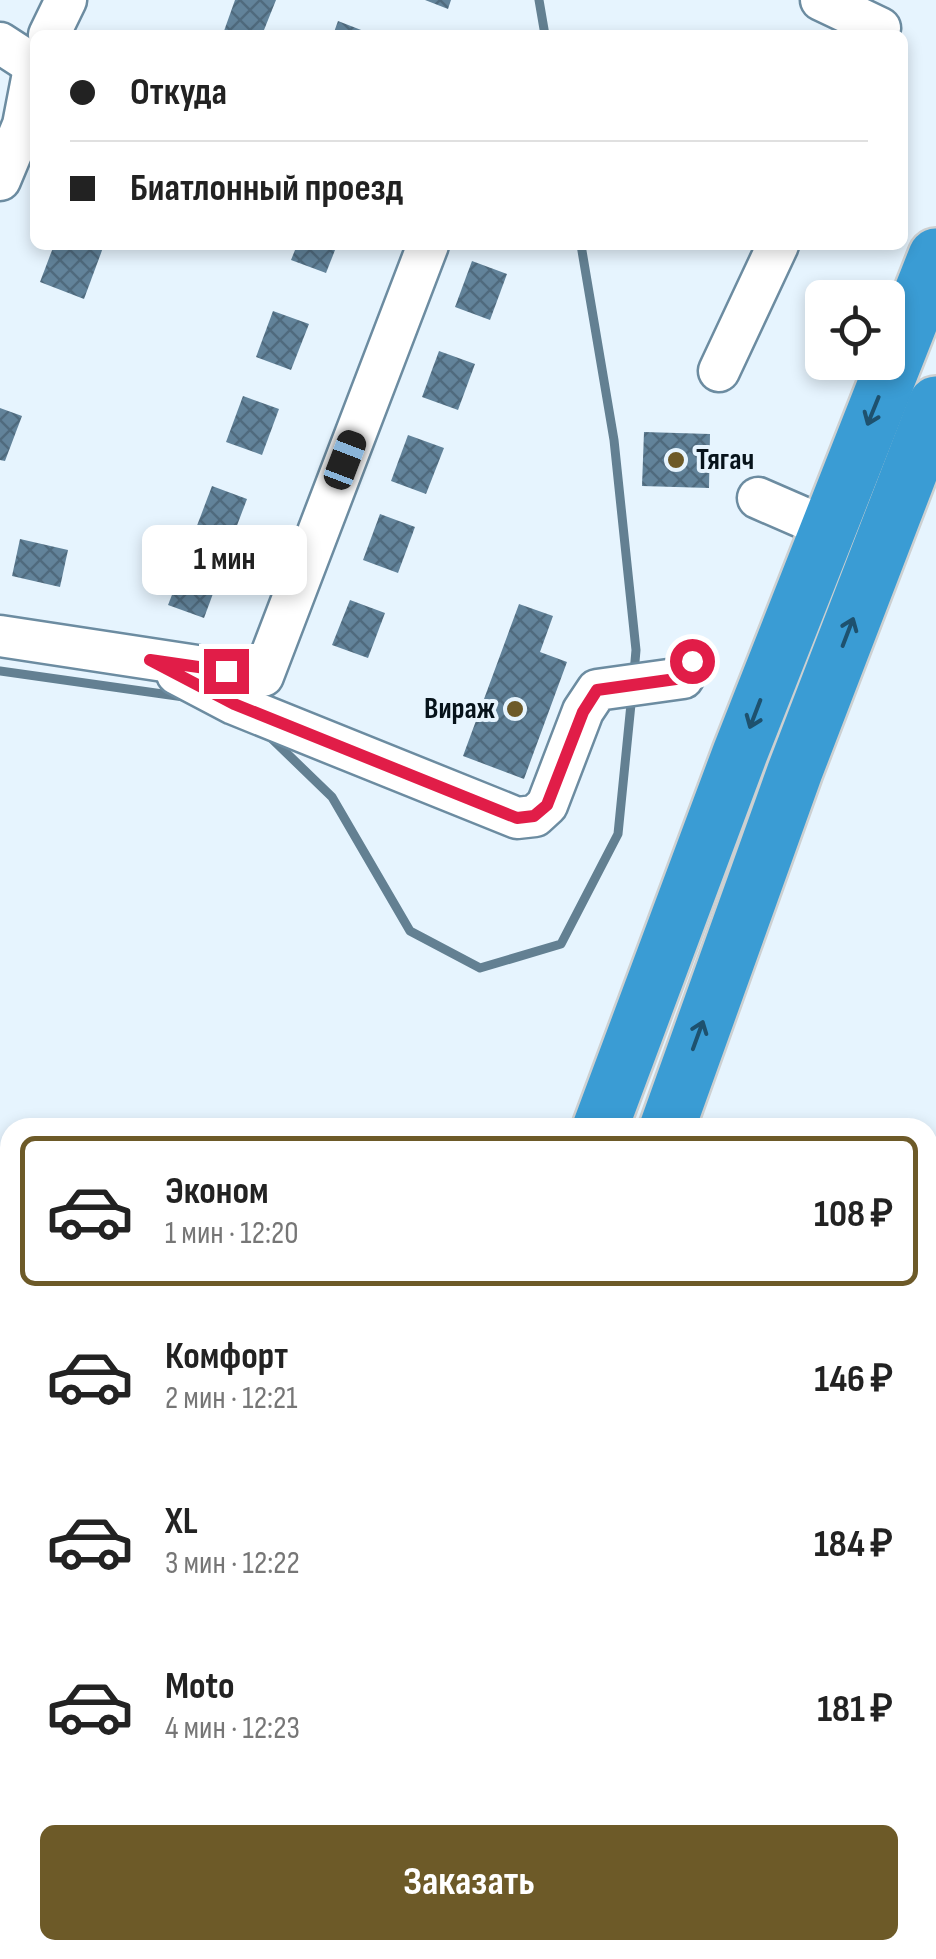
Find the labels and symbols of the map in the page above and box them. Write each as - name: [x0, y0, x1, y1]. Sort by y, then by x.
- one-way arrow: [863, 395, 881, 426]
- car: [320, 427, 370, 493]
- place label: Тягач: [696, 442, 754, 478]
- marker: Тягач: [665, 449, 687, 471]
- callout: 1 мин: [144, 526, 308, 596]
- one-way arrow: [840, 618, 858, 649]
- route start: [670, 639, 715, 684]
- route end: [204, 649, 249, 694]
- place label: Вираж: [424, 691, 496, 727]
- marker: Вираж: [504, 698, 526, 720]
- one-way arrow: [745, 698, 763, 729]
- one-way arrow: [690, 1021, 708, 1052]

